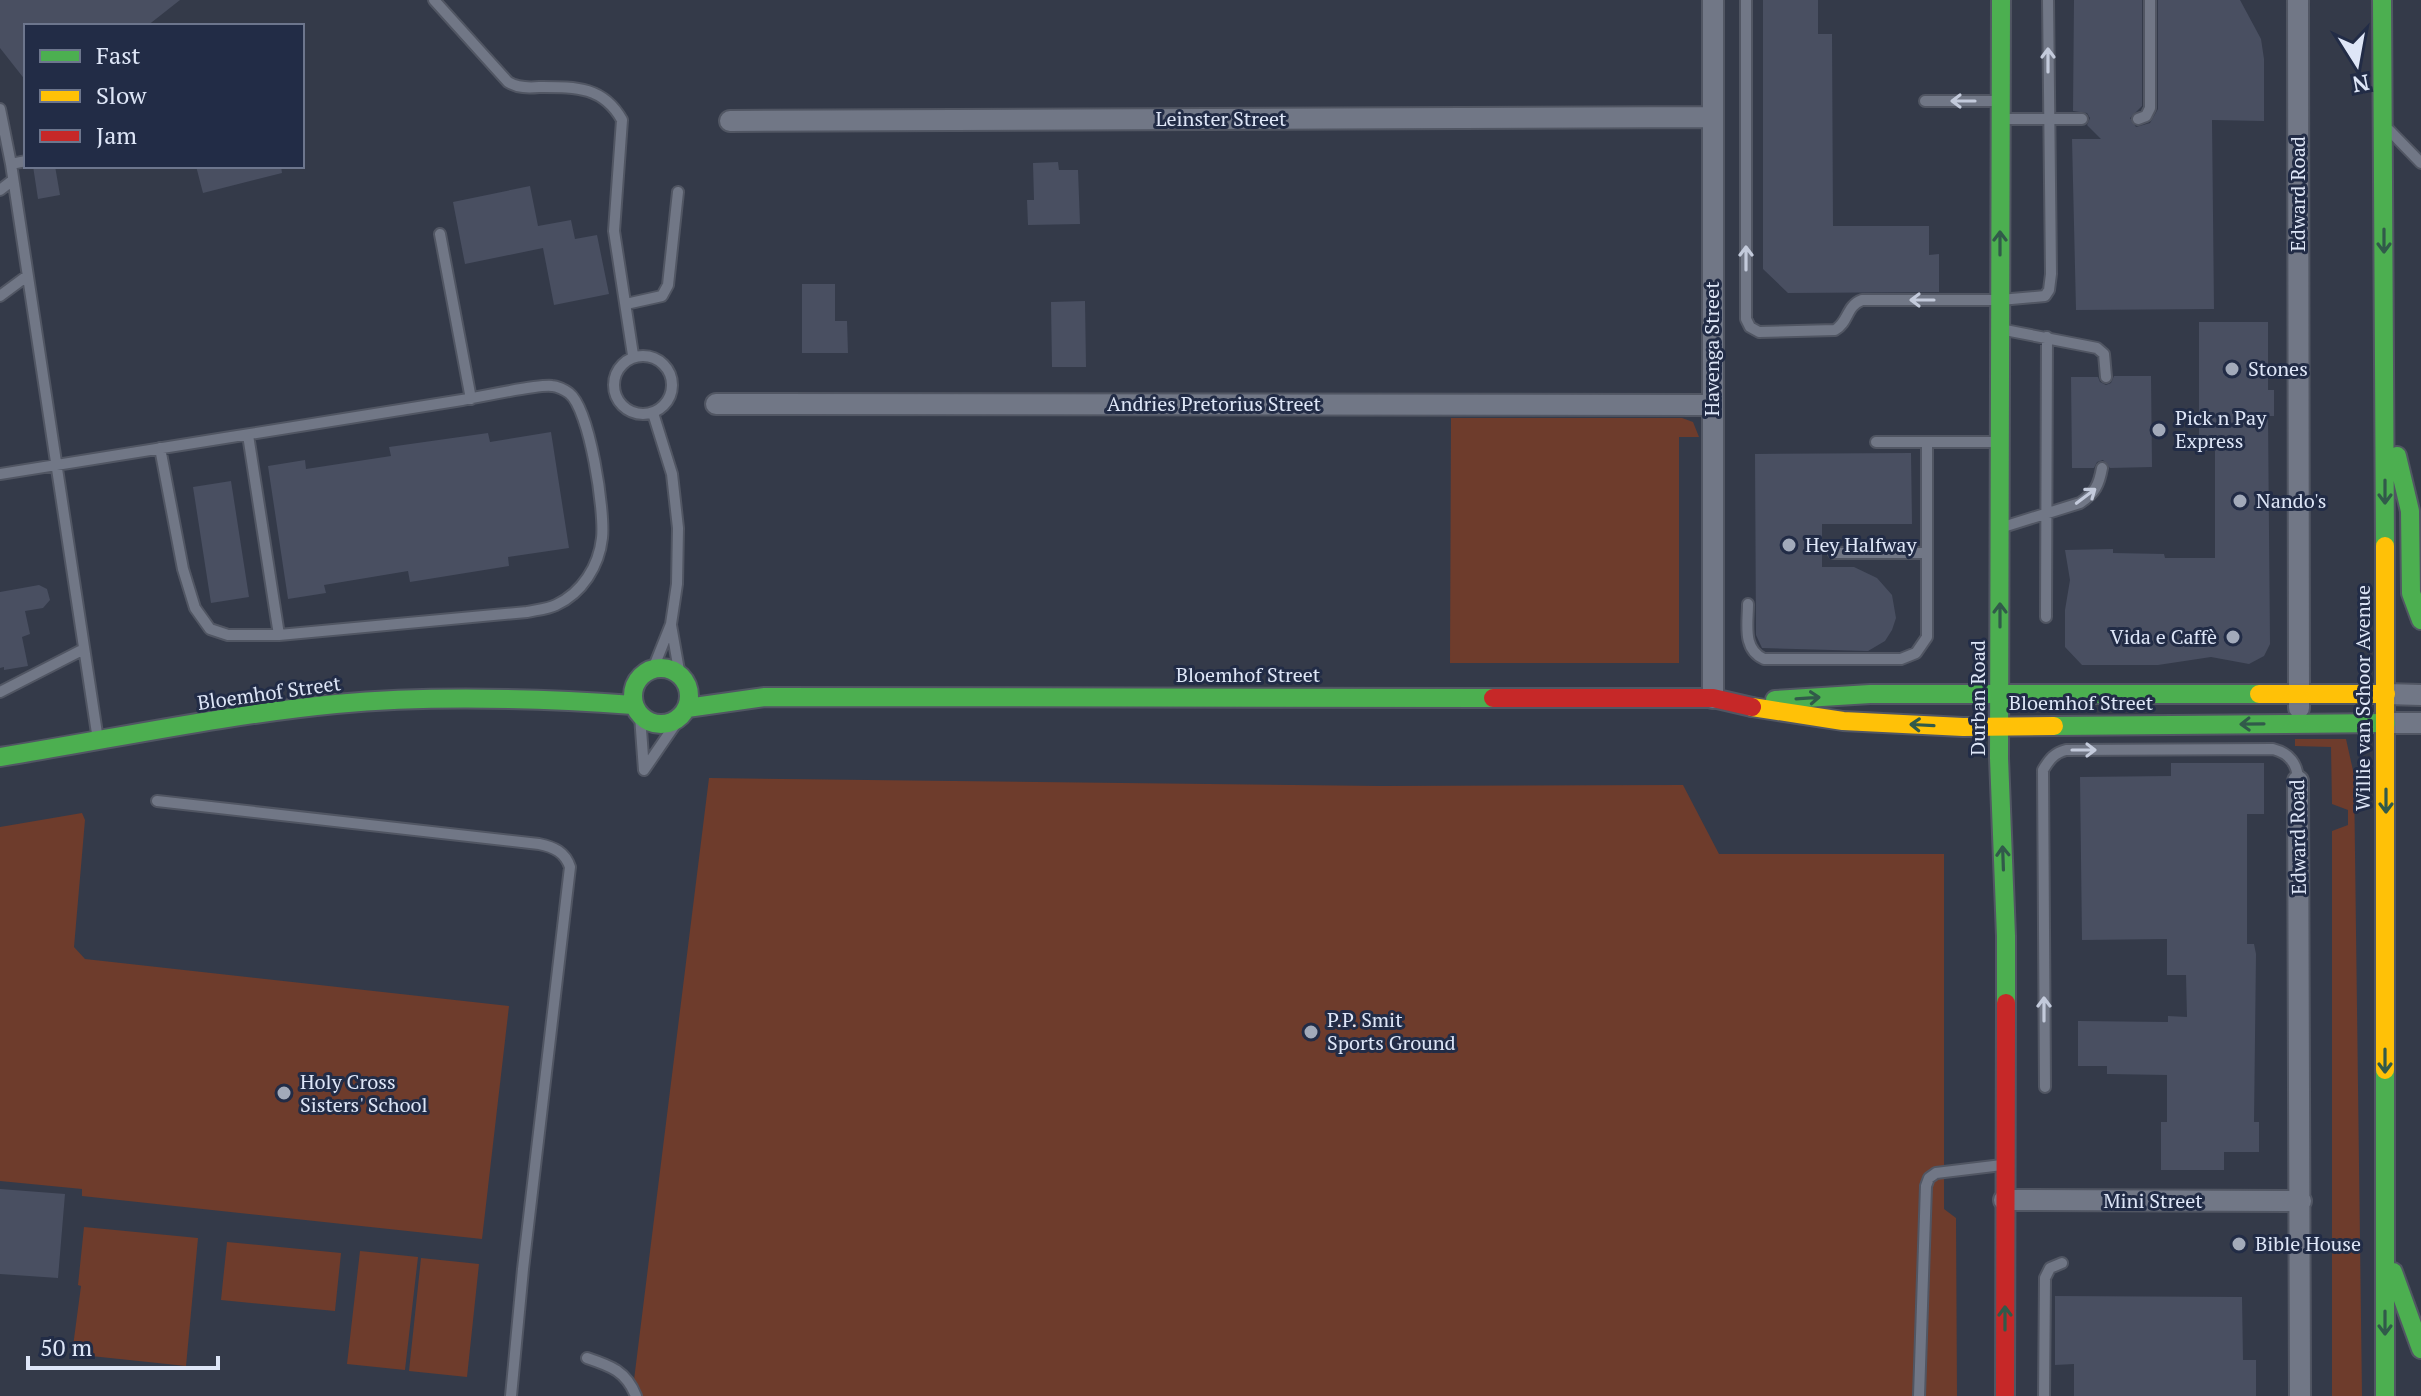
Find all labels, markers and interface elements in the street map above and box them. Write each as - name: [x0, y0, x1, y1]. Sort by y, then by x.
- legend: [24, 24, 304, 168]
- north arrow: [2317, 24, 2397, 104]
- text: Fast: [96, 39, 141, 71]
- one-way arrow: [2040, 47, 2056, 74]
- text: N: [2350, 68, 2372, 100]
- text: Slow: [96, 79, 147, 111]
- one-way arrow: [1950, 93, 1977, 109]
- street label: Leinster Street: [1156, 105, 1287, 132]
- text: Jam: [96, 119, 137, 151]
- street label: Edward Road: [2284, 136, 2311, 252]
- one-way arrow: [2376, 227, 2392, 254]
- one-way arrow: [1992, 230, 2008, 257]
- one-way arrow: [1738, 245, 1754, 272]
- street label: Havenga Street: [1698, 281, 1725, 417]
- one-way arrow: [1909, 292, 1936, 308]
- place label: Stones: [2248, 355, 2308, 382]
- marker: Stones: [2223, 360, 2241, 378]
- street label: Andries Pretorius Street: [1107, 390, 1322, 417]
- place label: Pick n Pay Express: [2175, 404, 2267, 454]
- marker: Pick n Pay Express: [2150, 421, 2168, 439]
- one-way arrow: [2377, 478, 2393, 505]
- place label: Nando's: [2256, 487, 2327, 514]
- one-way arrow: [2075, 488, 2096, 505]
- marker: Nando's: [2231, 492, 2249, 510]
- place label: Hey Halfway: [1805, 531, 1917, 558]
- marker: Hey Halfway: [1780, 536, 1798, 554]
- street label: Willie van Schoor Avenue: [2349, 585, 2376, 811]
- one-way arrow: [1992, 602, 2008, 629]
- place label: Vida e Caffè: [2110, 623, 2217, 650]
- marker: Vida e Caffè: [2224, 628, 2242, 646]
- street label: Durban Road: [1964, 640, 1991, 756]
- street label: Bloemhof Street: [1176, 661, 1321, 688]
- street label: Bloemhof Street: [195, 669, 343, 716]
- street label: Bloemhof Street: [2009, 689, 2154, 716]
- one-way arrow: [1794, 690, 1821, 705]
- one-way arrow: [2239, 716, 2266, 732]
- one-way arrow: [1909, 718, 1936, 733]
- one-way arrow: [2070, 742, 2097, 758]
- street label: Edward Road: [2283, 779, 2312, 895]
- one-way arrow: [2378, 787, 2394, 814]
- one-way arrow: [1995, 845, 2010, 872]
- one-way arrow: [2036, 996, 2052, 1023]
- place label: P.P. Smit Sports Ground: [1327, 1006, 1456, 1056]
- marker: P.P. Smit Sports Ground: [1302, 1023, 1320, 1041]
- one-way arrow: [2377, 1047, 2393, 1074]
- place label: Holy Cross Sisters' School: [300, 1068, 428, 1118]
- marker: Holy Cross Sisters' School: [275, 1084, 293, 1102]
- street label: Mini Street: [2103, 1187, 2203, 1214]
- place label: Bible House: [2255, 1230, 2361, 1257]
- marker: Bible House: [2230, 1235, 2248, 1253]
- one-way arrow: [1997, 1305, 2013, 1332]
- one-way arrow: [2377, 1309, 2393, 1336]
- scale bar: [28, 1320, 218, 1370]
- text: 50 m: [40, 1331, 92, 1363]

